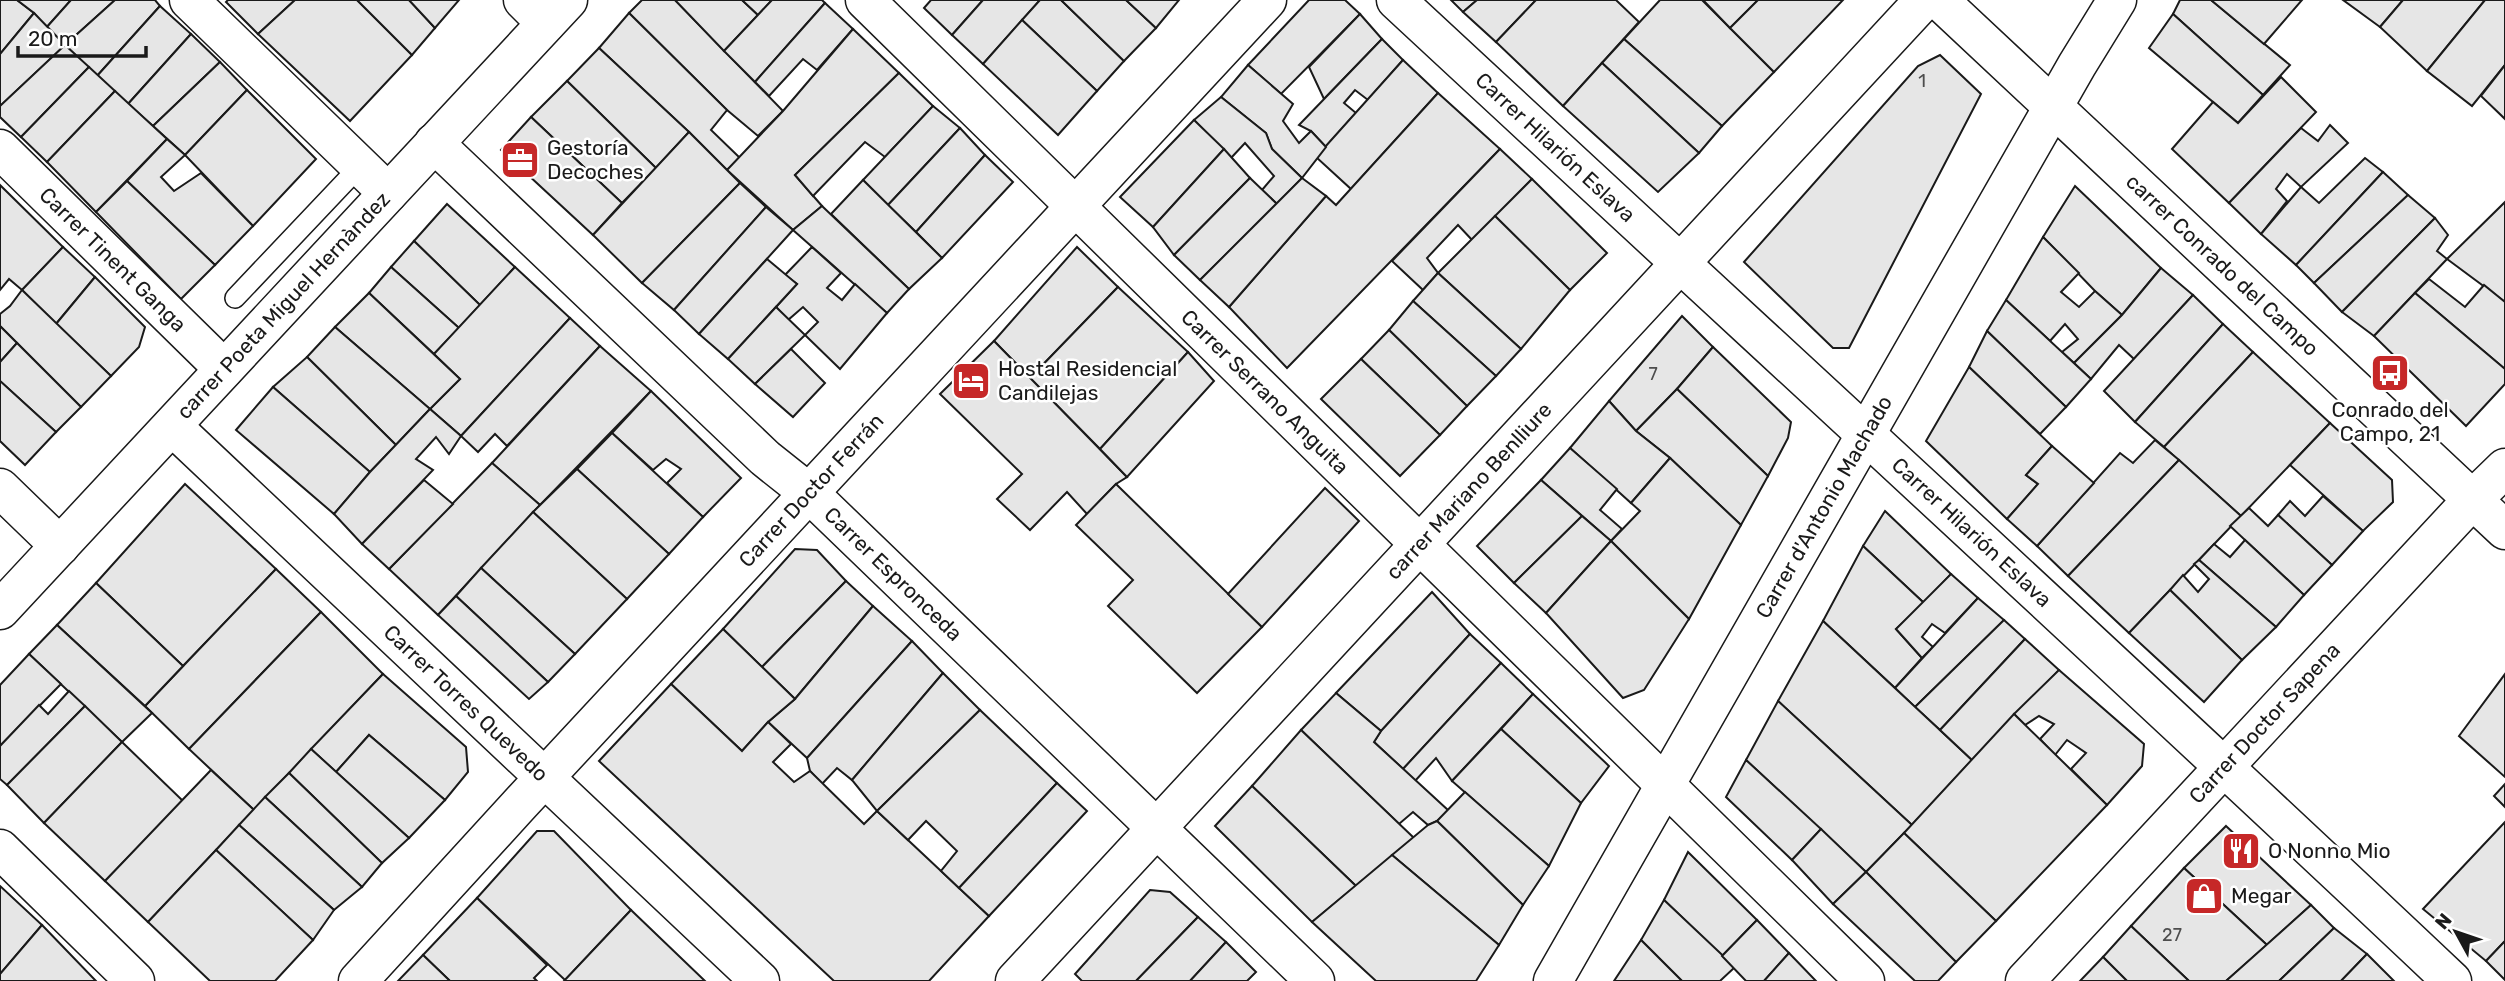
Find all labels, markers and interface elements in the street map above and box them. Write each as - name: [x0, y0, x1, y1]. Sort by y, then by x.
- scale bar: [18, 14, 145, 58]
- text: 20 m: [28, 26, 77, 51]
- street label: Carrer Hilarión Eslava: [1471, 67, 1640, 227]
- house number: 1: [1918, 70, 1926, 92]
- place label: Gestoría Decoches: [547, 135, 644, 184]
- office icon: Gestoría Decoches: [499, 139, 541, 181]
- street label: carrer Conrado del Campo: [2121, 169, 2324, 361]
- street label: Carrer Tinent Ganga: [35, 182, 192, 337]
- street label: carrer Poeta Miguel Hernàndez: [171, 186, 395, 424]
- street label: Carrer Serrano Anguita: [1176, 304, 1354, 479]
- bus stop icon: Conrado del Campo, 21: [2369, 352, 2411, 394]
- place label: Hostal Residencial Candilejas: [998, 356, 1177, 405]
- hotel icon: Hostal Residencial Candilejas: [950, 360, 992, 402]
- house number: 7: [1648, 363, 1658, 385]
- street label: Carrer d'Antonio Machado: [1750, 391, 1897, 623]
- street label: carrer Mariano Benlliure: [1381, 397, 1557, 584]
- place label: Conrado del Campo, 21: [2331, 397, 2449, 446]
- street label: Carrer Doctor Ferrán: [733, 408, 888, 572]
- street label: Carrer Hilarión Eslava: [1887, 452, 2057, 612]
- street label: Carrer Espronceda: [819, 502, 968, 646]
- street label: Carrer Torres Quevedo: [379, 619, 554, 786]
- street label: Carrer Doctor Sapena: [2184, 637, 2345, 808]
- restaurant icon: O Nonno Mio: [2220, 830, 2262, 872]
- place label: O Nonno Mio: [2268, 838, 2390, 863]
- shop icon: Megar: [2183, 875, 2225, 917]
- place label: Megar: [2231, 883, 2292, 908]
- north arrow: [2421, 897, 2491, 967]
- text: N: [2430, 909, 2457, 934]
- house number: 27: [2162, 924, 2182, 946]

